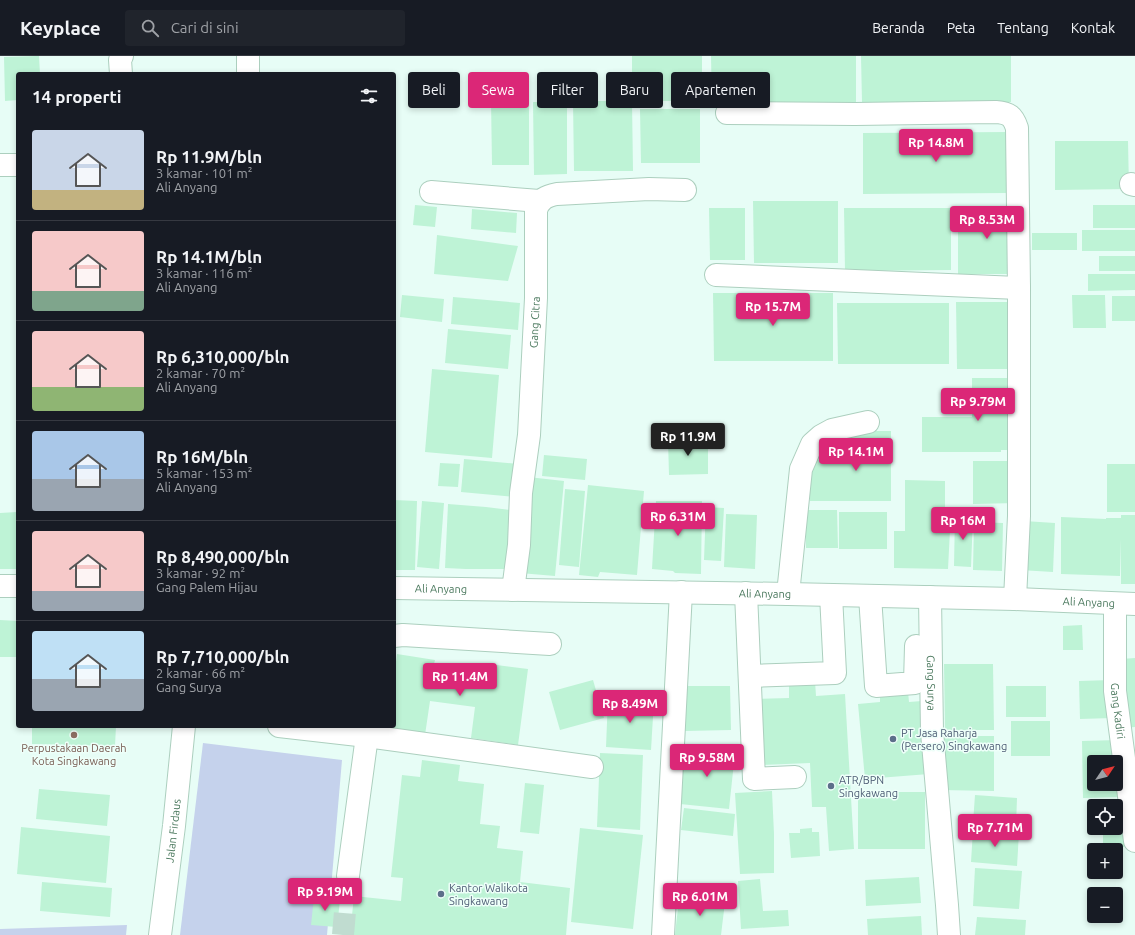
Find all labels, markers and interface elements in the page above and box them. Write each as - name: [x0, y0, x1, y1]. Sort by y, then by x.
- search box: [125, 10, 405, 46]
- text: Keyplace: [20, 17, 101, 39]
- icon: search: [139, 17, 161, 39]
- text: Cari di sini: [171, 19, 239, 36]
- text: Beranda: [872, 20, 925, 36]
- text: Peta: [947, 20, 975, 36]
- text: Tentang: [997, 20, 1049, 36]
- text: Kontak: [1071, 20, 1115, 36]
- chip: Beli: [408, 72, 460, 108]
- chip: Sewa: [468, 72, 529, 108]
- chip: Filter: [537, 72, 598, 108]
- chip: Baru: [606, 72, 663, 108]
- chip: Apartemen: [671, 72, 770, 108]
- icon: filters: [358, 85, 380, 107]
- text: 14 properti: [32, 87, 122, 106]
- pin: Rp 14.8M: [895, 129, 977, 163]
- text: Rp 14.8M: [908, 135, 964, 149]
- icon: home: [64, 146, 112, 194]
- text: Rp 11.9M/bln: [156, 147, 262, 166]
- text: 3 kamar · 101 m²: [156, 166, 252, 180]
- text: Ali Anyang: [156, 180, 218, 194]
- pin: Rp 8.53M: [946, 206, 1028, 240]
- text: Rp 8.53M: [959, 212, 1015, 226]
- icon: home: [64, 247, 112, 295]
- text: Rp 14.1M/bln: [156, 247, 262, 266]
- text: 3 kamar · 116 m²: [156, 266, 252, 280]
- text: Ali Anyang: [156, 280, 218, 294]
- pin: Rp 15.7M: [732, 293, 814, 327]
- street label: Gang Citra: [527, 296, 542, 348]
- text: Rp 15.7M: [745, 299, 801, 313]
- icon: home: [64, 347, 112, 395]
- text: Rp 6,310,000/bln: [156, 347, 290, 366]
- text: 2 kamar · 70 m²: [156, 366, 245, 380]
- text: Ali Anyang: [156, 380, 218, 394]
- pin: Rp 9.79M: [937, 388, 1019, 422]
- text: Rp 9.79M: [950, 394, 1006, 408]
- pin: Rp 11.9M: [647, 423, 729, 457]
- text: Rp 11.9M: [660, 429, 716, 443]
- pin: Rp 14.1M: [815, 438, 897, 472]
- text: Rp 14.1M: [828, 444, 884, 458]
- icon: home: [64, 447, 112, 495]
- text: Rp 16M/bln: [156, 447, 248, 466]
- text: 5 kamar · 153 m²: [156, 466, 252, 480]
- text: Ali Anyang: [156, 480, 218, 494]
- pin: Rp 6.31M: [637, 503, 719, 537]
- pin: Rp 16M: [930, 507, 996, 541]
- text: Rp 6.31M: [650, 509, 706, 523]
- text: Rp 16M: [940, 513, 986, 527]
- icon: home: [64, 547, 112, 595]
- text: Rp 8,490,000/bln: [156, 547, 290, 566]
- text: 3 kamar · 92 m²: [156, 566, 245, 580]
- text: Gang Palem Hijau: [156, 580, 258, 594]
- street label: Ali Anyang: [415, 582, 467, 595]
- street label: Ali Anyang: [739, 587, 791, 600]
- street label: Ali Anyang: [1063, 595, 1115, 609]
- icon: home: [64, 647, 112, 695]
- text: Rp 7,710,000/bln: [156, 647, 290, 666]
- street label: Gang Surya: [925, 655, 938, 711]
- pin: Rp 11.4M: [419, 663, 501, 697]
- text: 2 kamar · 66 m²: [156, 666, 245, 680]
- text: Rp 11.4M: [432, 669, 488, 683]
- text: Gang Surya: [156, 680, 222, 694]
- street label: Gang Kadiri: [1109, 683, 1127, 740]
- pin: Rp 8.49M: [589, 690, 671, 724]
- text: Rp 8.49M: [602, 696, 658, 710]
- place label: PT Jasa Raharja (Persero) Singkawang: [901, 727, 1007, 753]
- marker: Perpustakaan Daerah Kota Singkawang: [69, 730, 79, 740]
- marker: PT Jasa Raharja (Persero) Singkawang: [888, 734, 898, 744]
- place label: Perpustakaan Daerah Kota Singkawang: [21, 742, 127, 767]
- pin: Rp 9.58M: [666, 744, 748, 778]
- text: Rp 9.58M: [679, 750, 735, 764]
- north arrow: [1087, 755, 1123, 791]
- map controls: [1087, 755, 1123, 923]
- place label: ATR/BPN Singkawang: [839, 774, 898, 799]
- marker: ATR/BPN Singkawang: [826, 781, 836, 791]
- street label: Jalan Firdaus: [163, 798, 183, 863]
- button: locate: [1087, 799, 1123, 835]
- pin: Rp 7.71M: [954, 814, 1036, 848]
- text: Rp 7.71M: [967, 820, 1023, 834]
- button: +: [1087, 843, 1123, 879]
- pin: Rp 9.19M: [284, 878, 366, 912]
- place label: Kantor Walikota Singkawang: [449, 882, 528, 907]
- pin: Rp 6.01M: [659, 883, 741, 917]
- text: Rp 9.19M: [297, 884, 353, 898]
- button: −: [1087, 887, 1123, 923]
- marker: Kantor Walikota Singkawang: [436, 889, 446, 899]
- text: Rp 6.01M: [672, 889, 728, 903]

